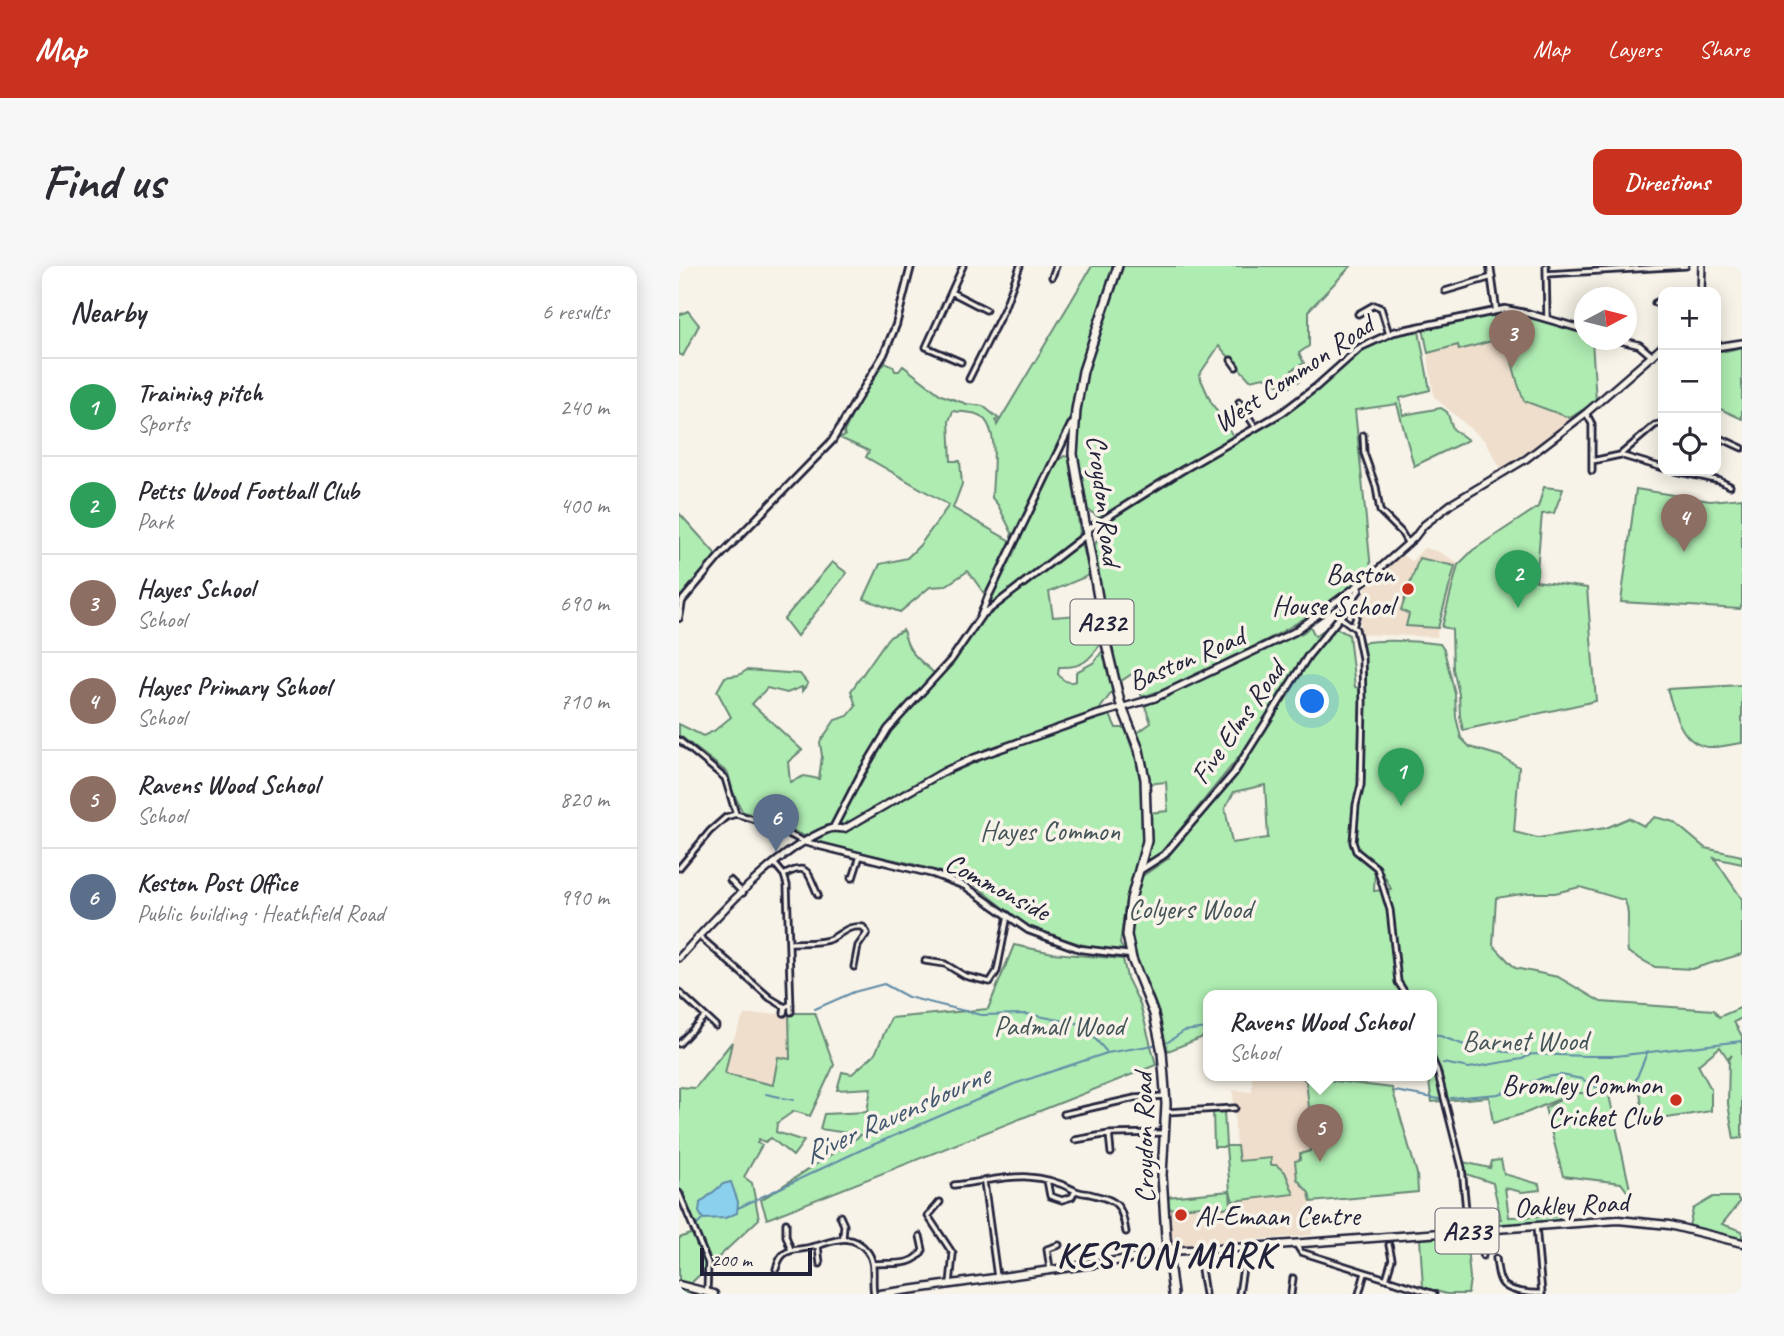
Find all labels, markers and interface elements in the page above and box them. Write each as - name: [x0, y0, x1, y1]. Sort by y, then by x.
- text: Map: [35, 28, 86, 70]
- text: Map: [1533, 34, 1570, 64]
- text: Layers: [1608, 34, 1661, 64]
- text: Share: [1699, 34, 1749, 64]
- button: Directions: [1593, 149, 1742, 215]
- text: Find us: [42, 151, 164, 213]
- north arrow: [1574, 287, 1637, 350]
- map controls: [1658, 287, 1721, 476]
- button: +: [1658, 287, 1721, 350]
- text: Nearby: [70, 293, 146, 331]
- text: 6 results: [542, 297, 609, 326]
- street label: West Common Road: [1206, 305, 1383, 440]
- pin: 3: [1489, 310, 1535, 368]
- button: −: [1658, 350, 1721, 413]
- text: Training pitch: [137, 376, 263, 409]
- text: 1: [88, 393, 98, 422]
- text: 240 m: [560, 393, 609, 422]
- text: Sports: [137, 409, 189, 438]
- button: locate: [1658, 413, 1721, 476]
- street label: Croydon Road: [1079, 433, 1130, 571]
- text: Petts Wood Football Club: [137, 474, 359, 507]
- text: 2: [88, 491, 98, 520]
- text: 400 m: [560, 491, 609, 520]
- pin: 4: [1661, 494, 1707, 552]
- text: Park: [137, 507, 173, 536]
- pin: 2: [1495, 550, 1541, 608]
- place label: Baston House School: [1272, 556, 1399, 623]
- text: Hayes School: [137, 572, 255, 605]
- marker: Baston House School: [1400, 581, 1416, 597]
- text: 3: [88, 589, 98, 618]
- text: 690 m: [560, 589, 609, 618]
- road number: A232: [1071, 600, 1133, 644]
- text: School: [137, 605, 186, 634]
- street label: Baston Road: [1123, 617, 1253, 699]
- street label: Five Elms Road: [1182, 651, 1295, 791]
- text: Hayes Primary School: [137, 670, 331, 703]
- your location: [1295, 684, 1329, 718]
- text: 4: [88, 687, 98, 716]
- text: 710 m: [560, 687, 609, 716]
- text: School: [137, 703, 186, 732]
- pin: 1: [1378, 748, 1424, 806]
- text: Ravens Wood School: [137, 768, 319, 801]
- text: 5: [88, 785, 98, 814]
- text: 820 m: [560, 785, 609, 814]
- pin: 6: [753, 794, 799, 852]
- text: School: [137, 801, 186, 830]
- park label: Hayes Common: [980, 813, 1120, 848]
- street label: Commonside: [940, 844, 1058, 929]
- text: Keston Post Office: [137, 866, 297, 899]
- text: 6: [88, 883, 98, 912]
- text: 990 m: [560, 883, 609, 912]
- park label: Colyers Wood: [1128, 891, 1256, 926]
- text: Public building · Heathfield Road: [137, 899, 384, 928]
- popup: [1203, 990, 1437, 1081]
- text: Ravens Wood School: [1229, 1005, 1411, 1038]
- park label: Padmall Wood: [994, 1008, 1128, 1043]
- park label: Barnet Wood: [1462, 1023, 1592, 1058]
- text: School: [1229, 1038, 1279, 1067]
- water label: River Ravensbourne: [797, 1054, 999, 1172]
- place label: Bromley Common Cricket Club: [1502, 1067, 1664, 1134]
- street label: Croydon Road: [1125, 1068, 1162, 1204]
- marker: Bromley Common Cricket Club: [1668, 1092, 1684, 1108]
- pin: 5: [1297, 1104, 1343, 1162]
- street label: Oakley Road: [1513, 1184, 1633, 1225]
- place label: Al-Emaan Centre: [1195, 1198, 1362, 1233]
- marker: Al-Emaan Centre: [1173, 1207, 1189, 1223]
- road number: A233: [1435, 1208, 1499, 1254]
- district label: KESTON MARK: [1057, 1233, 1280, 1278]
- scale bar: [700, 1245, 812, 1277]
- text: 200 m: [711, 1248, 752, 1272]

